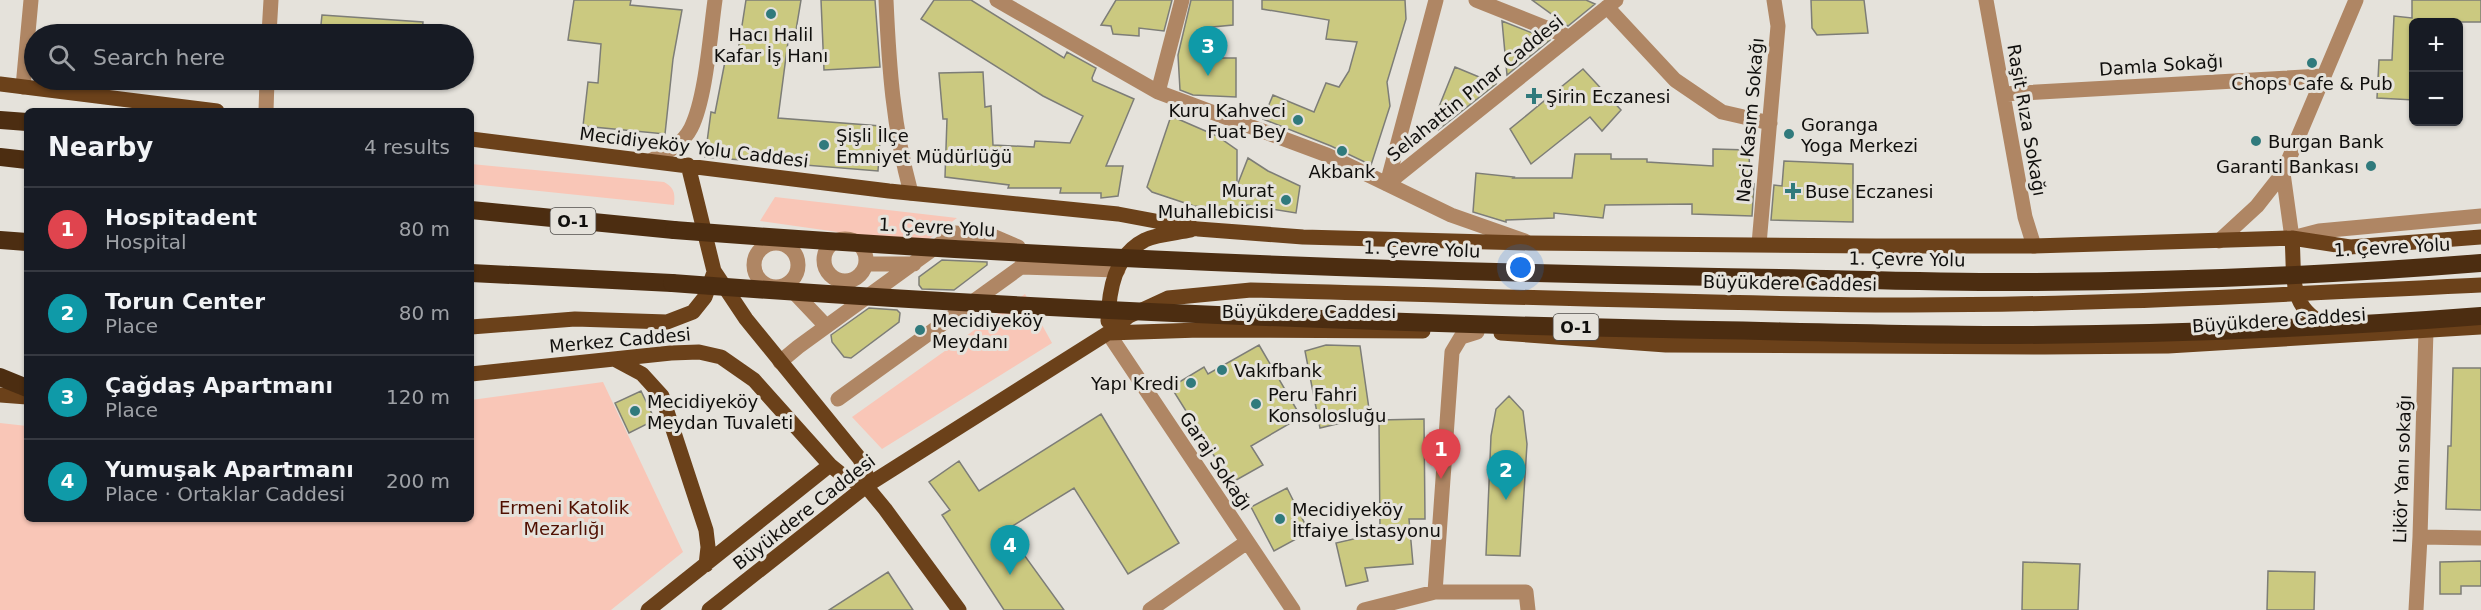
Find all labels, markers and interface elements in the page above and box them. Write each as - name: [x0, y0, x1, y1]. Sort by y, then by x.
- marker: Hacı Halil Kafar İş Hanı: [764, 7, 778, 21]
- street label: Selahattin Pınar Caddesi: [1383, 10, 1567, 166]
- map controls: [2409, 18, 2463, 126]
- button: +: [2409, 18, 2463, 72]
- search box: [24, 24, 474, 90]
- place label: Hacı Halil Kafar İş Hanı: [714, 24, 828, 66]
- pin: 3: [1188, 26, 1228, 76]
- street label: Naci Kasım Sokağı: [1732, 37, 1768, 203]
- icon: search: [45, 41, 78, 74]
- street label: Raşit Rıza Sokağı: [2003, 42, 2051, 198]
- text: Search here: [93, 45, 225, 70]
- street label: Damla Sokağı: [2098, 50, 2224, 80]
- marker: Chops Cafe & Pub: [2305, 56, 2319, 70]
- button: −: [2409, 72, 2463, 126]
- place label: Chops Cafe & Pub: [2231, 73, 2393, 94]
- place label: Şirin Eczanesi: [1546, 86, 1671, 107]
- marker: Şirin Eczanesi: [1527, 89, 1541, 103]
- place label: Kuru Kahveci Fuat Bey: [1169, 100, 1286, 142]
- marker: Kuru Kahveci Fuat Bey: [1291, 113, 1305, 127]
- place label: Goranga Yoga Merkezi: [1800, 114, 1918, 156]
- street label: Mecidiyeköy Yolu Caddesi: [578, 123, 810, 171]
- place label: Şişli İlçe Emniyet Müdürlüğü: [836, 125, 1012, 167]
- marker: Goranga Yoga Merkezi: [1782, 127, 1796, 141]
- place label: Burgan Bank: [2268, 131, 2384, 152]
- text: Nearby: [48, 132, 153, 162]
- marker: Burgan Bank: [2249, 134, 2263, 148]
- text: 4 results: [364, 135, 450, 159]
- marker: Şişli İlçe Emniyet Müdürlüğü: [817, 138, 831, 152]
- marker: Akbank: [1335, 144, 1349, 158]
- place label: Garanti Bankası: [2216, 156, 2359, 177]
- marker: Garanti Bankası: [2364, 159, 2378, 173]
- place label: Akbank: [1308, 161, 1376, 182]
- place label: Murat Muhallebicisi: [1158, 180, 1274, 222]
- place label: Buse Eczanesi: [1805, 181, 1934, 202]
- marker: Buse Eczanesi: [1786, 184, 1800, 198]
- marker: Murat Muhallebicisi: [1279, 193, 1293, 207]
- text: Hospitadent: [105, 205, 257, 230]
- road number: O-1: [550, 208, 596, 234]
- street label: 1. Çevre Yolu: [878, 213, 996, 241]
- text: 1: [61, 217, 74, 241]
- text: 80 m: [399, 217, 450, 241]
- text: Hospital: [105, 230, 187, 254]
- street label: 1. Çevre Yolu: [2333, 233, 2451, 261]
- street label: 1. Çevre Yolu: [1363, 236, 1481, 262]
- street label: 1. Çevre Yolu: [1848, 247, 1966, 271]
- your location: [1506, 253, 1535, 282]
- street label: Büyükdere Caddesi: [1703, 271, 1877, 295]
- text: Torun Center: [105, 289, 265, 314]
- text: 2: [61, 301, 74, 325]
- text: 80 m: [399, 301, 450, 325]
- street label: Büyükdere Caddesi: [1222, 301, 1396, 322]
- street label: Büyükdere Caddesi: [2191, 303, 2367, 337]
- place label: Mecidiyeköy Meydanı: [932, 310, 1043, 352]
- text: Place: [105, 314, 158, 338]
- road number: O-1: [1554, 314, 1598, 340]
- street label: Merkez Caddesi: [548, 323, 692, 357]
- marker: Mecidiyeköy Meydanı: [913, 323, 927, 337]
- place label: Vakıfbank: [1234, 360, 1323, 381]
- marker: Vakıfbank: [1215, 363, 1229, 377]
- text: Çağdaş Apartmanı: [105, 373, 333, 398]
- place label: Yapı Kredi: [1090, 373, 1179, 394]
- marker: Yapı Kredi: [1184, 376, 1198, 390]
- place label: Peru Fahri Konsolosluğu: [1268, 384, 1386, 426]
- text: 3: [61, 385, 74, 409]
- text: 120 m: [386, 385, 450, 409]
- place label: Mecidiyeköy Meydan Tuvaleti: [647, 391, 793, 433]
- street label: Likör Yanı sokağı: [2389, 394, 2415, 544]
- marker: Peru Fahri Konsolosluğu: [1249, 397, 1263, 411]
- text: Place: [105, 398, 158, 422]
- marker: Mecidiyeköy Meydan Tuvaleti: [628, 404, 642, 418]
- street label: Garaj Sokağı: [1175, 408, 1257, 514]
- pin: 1: [1422, 430, 1460, 479]
- street label: Büyükdere Caddesi: [729, 450, 879, 574]
- pin: 2: [1486, 450, 1526, 500]
- text: Yumuşak Apartmanı: [105, 457, 354, 482]
- text: 4: [61, 469, 74, 493]
- text: 200 m: [386, 469, 450, 493]
- text: Place · Ortaklar Caddesi: [105, 482, 345, 506]
- park label: Ermeni Katolik Mezarlığı: [499, 497, 630, 539]
- place label: Mecidiyeköy İtfaiye İstasyonu: [1292, 499, 1441, 541]
- marker: Mecidiyeköy İtfaiye İstasyonu: [1273, 512, 1287, 526]
- pin: 4: [990, 526, 1030, 575]

